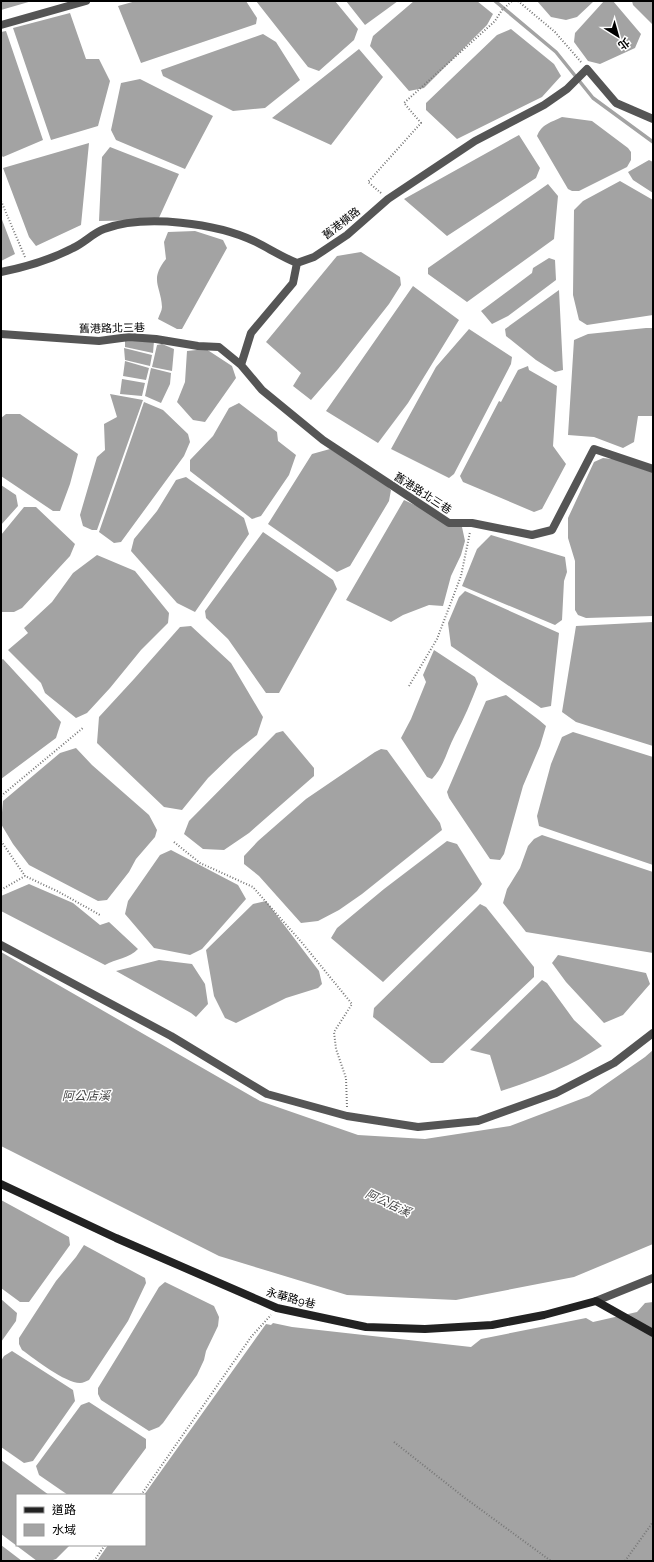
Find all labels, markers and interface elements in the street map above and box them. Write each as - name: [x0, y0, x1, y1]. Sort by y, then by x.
- north arrow: [598, 16, 638, 56]
- text: 北: [615, 35, 632, 52]
- street label: 舊港橫路: [320, 205, 363, 242]
- street label: 舊港路北三巷: [79, 321, 145, 336]
- street label: 舊港路北三巷: [392, 470, 454, 517]
- water label: 阿公店溪: [62, 1089, 112, 1103]
- water label: 阿公店溪: [363, 1187, 415, 1220]
- street label: 永華路9巷: [265, 1286, 317, 1311]
- legend: [16, 1494, 146, 1546]
- text: 道路: [52, 1503, 76, 1517]
- text: 水域: [52, 1523, 76, 1537]

